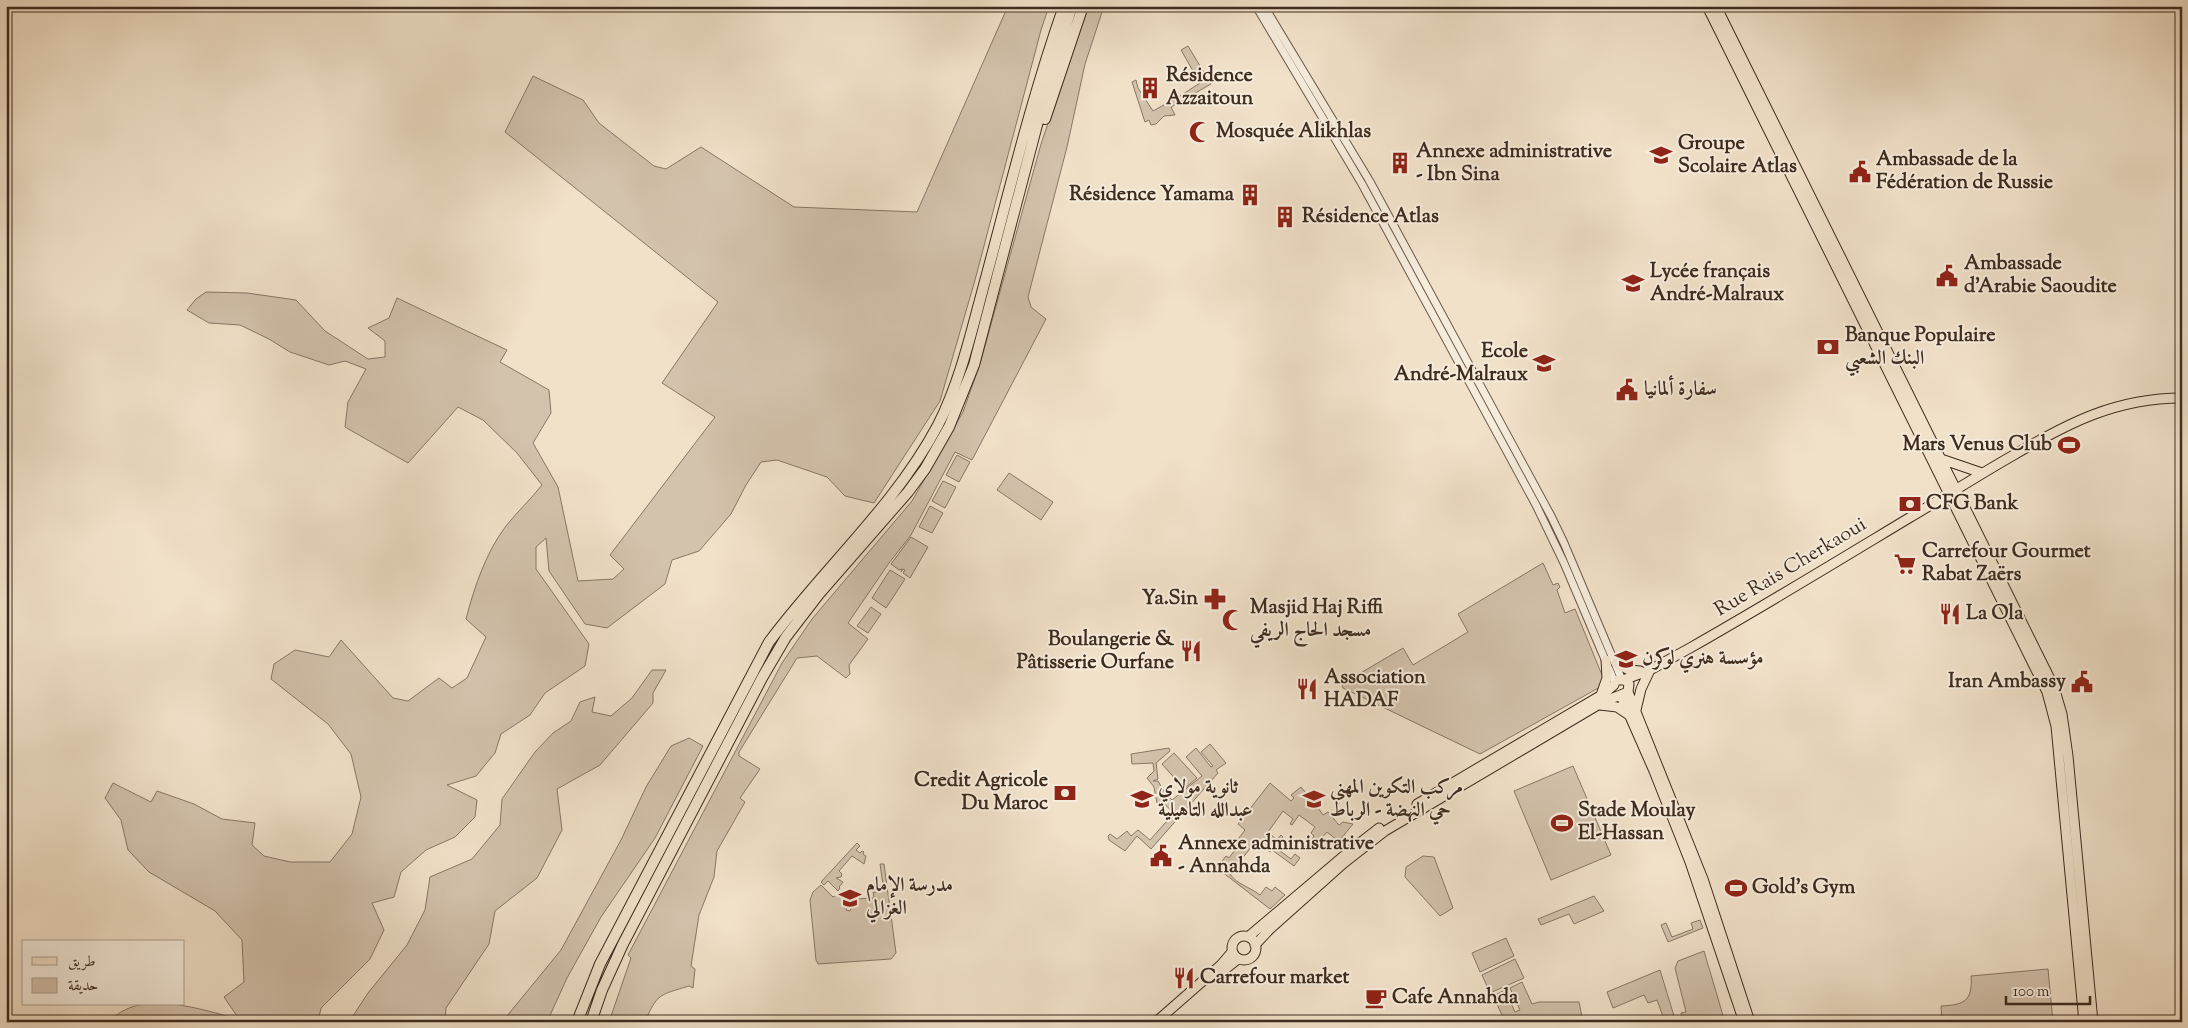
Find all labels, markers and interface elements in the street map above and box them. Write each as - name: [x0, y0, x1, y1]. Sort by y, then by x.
- place label: Résidence Azzaitoun: [1166, 62, 1253, 114]
- building icon: Résidence Azzaitoun: [1137, 75, 1163, 101]
- place label: Mosquée Alikhlas: [1216, 118, 1371, 147]
- mosque icon: Mosquée Alikhlas: [1187, 119, 1213, 145]
- place label: Groupe Scolaire Atlas: [1678, 130, 1797, 182]
- place label: Annexe administrative - Ibn Sina: [1416, 138, 1612, 190]
- school or university icon: Groupe Scolaire Atlas: [1648, 142, 1674, 168]
- place label: Ambassade de la Fédération de Russie: [1876, 146, 2053, 198]
- building icon: Annexe administrative - Ibn Sina: [1387, 150, 1413, 176]
- public building icon: Ambassade de la Fédération de Russie: [1847, 159, 1873, 185]
- place label: Résidence Yamama: [1069, 181, 1235, 210]
- building icon: Résidence Yamama: [1237, 182, 1263, 208]
- place label: Résidence Atlas: [1302, 203, 1439, 232]
- building icon: Résidence Atlas: [1272, 204, 1298, 230]
- place label: Ambassade d'Arabie Saoudite: [1964, 250, 2117, 302]
- place label: Lycée français André-Malraux: [1650, 258, 1784, 310]
- public building icon: Ambassade d'Arabie Saoudite: [1934, 263, 1960, 289]
- school or university icon: Lycée français André-Malraux: [1620, 270, 1646, 296]
- place label: Banque Populaire البنك الشعبي: [1845, 322, 1996, 377]
- bank icon: Banque Populaire البنك الشعبي: [1815, 334, 1841, 360]
- place label: Ecole André-Malraux: [1394, 338, 1528, 390]
- school or university icon: Ecole André-Malraux: [1531, 350, 1557, 376]
- place label: سفارة ألمانيا: [1644, 375, 1717, 405]
- public building icon: سفارة ألمانيا: [1614, 377, 1640, 403]
- place label: Mars Venus Club: [1903, 431, 2052, 460]
- sports icon: Mars Venus Club: [2056, 432, 2082, 458]
- place label: CFG Bank: [1926, 490, 2018, 519]
- bank icon: CFG Bank: [1897, 491, 1923, 517]
- street label: Rue Rais Cherkaoui: [1710, 511, 1873, 625]
- place label: Carrefour Gourmet Rabat Zaërs: [1922, 538, 2091, 590]
- supermarket icon: Carrefour Gourmet Rabat Zaërs: [1892, 551, 1918, 577]
- place label: Ya.Sin: [1142, 585, 1198, 614]
- pharmacy icon: Ya.Sin: [1202, 586, 1228, 612]
- place label: Masjid Haj Riffi مسجد الحاج الريفي: [1249, 594, 1384, 649]
- place label: La Ola: [1966, 600, 2024, 629]
- restaurant icon: La Ola: [1937, 601, 1963, 627]
- mosque icon: Masjid Haj Riffi مسجد الحاج الريفي: [1220, 607, 1246, 633]
- place label: Boulangerie & Pâtisserie Ourfane: [1017, 626, 1175, 678]
- restaurant icon: Boulangerie & Pâtisserie Ourfane: [1178, 638, 1204, 664]
- place label: مؤسسة هنري لوكرن: [1642, 645, 1764, 674]
- school or university icon: مؤسسة هنري لوكرن: [1613, 646, 1639, 672]
- place label: Association HADAF: [1324, 664, 1426, 716]
- place label: Iran Ambassy: [1948, 668, 2066, 697]
- public building icon: Iran Ambassy: [2069, 669, 2095, 695]
- restaurant icon: Association HADAF: [1294, 676, 1320, 702]
- place label: Credit Agricole Du Maroc: [914, 767, 1048, 819]
- place label: ثانوية مولاي عبدالله التاهيلية: [1158, 774, 1253, 826]
- place label: مركب التكوين المهني حي النهضة - الرباط: [1330, 774, 1463, 826]
- bank icon: Credit Agricole Du Maroc: [1052, 780, 1078, 806]
- school or university icon: ثانوية مولاي عبدالله التاهيلية: [1129, 786, 1155, 812]
- school or university icon: مركب التكوين المهني حي النهضة - الرباط: [1301, 786, 1327, 812]
- place label: Stade Moulay El-Hassan: [1578, 797, 1695, 849]
- sports icon: Stade Moulay El-Hassan: [1549, 810, 1575, 836]
- place label: Annexe administrative - Annahda: [1178, 830, 1374, 882]
- public building icon: Annexe administrative - Annahda: [1148, 843, 1174, 869]
- place label: مدرسة الإمام الغزالي: [865, 872, 953, 924]
- place label: Gold's Gym: [1752, 874, 1856, 903]
- sports icon: Gold's Gym: [1723, 875, 1749, 901]
- school or university icon: مدرسة الإمام الغزالي: [837, 885, 863, 911]
- legend: [22, 940, 185, 1006]
- text: طريق: [68, 952, 95, 973]
- place label: Carrefour market: [1200, 964, 1349, 993]
- restaurant icon: Carrefour market: [1171, 965, 1197, 991]
- scale bar: [2006, 973, 2089, 1005]
- text: حديقة: [68, 976, 98, 997]
- text: 100 m: [2013, 982, 2050, 1003]
- place label: Cafe Annahda: [1392, 984, 1519, 1013]
- cafe icon: Cafe Annahda: [1363, 985, 1389, 1011]

